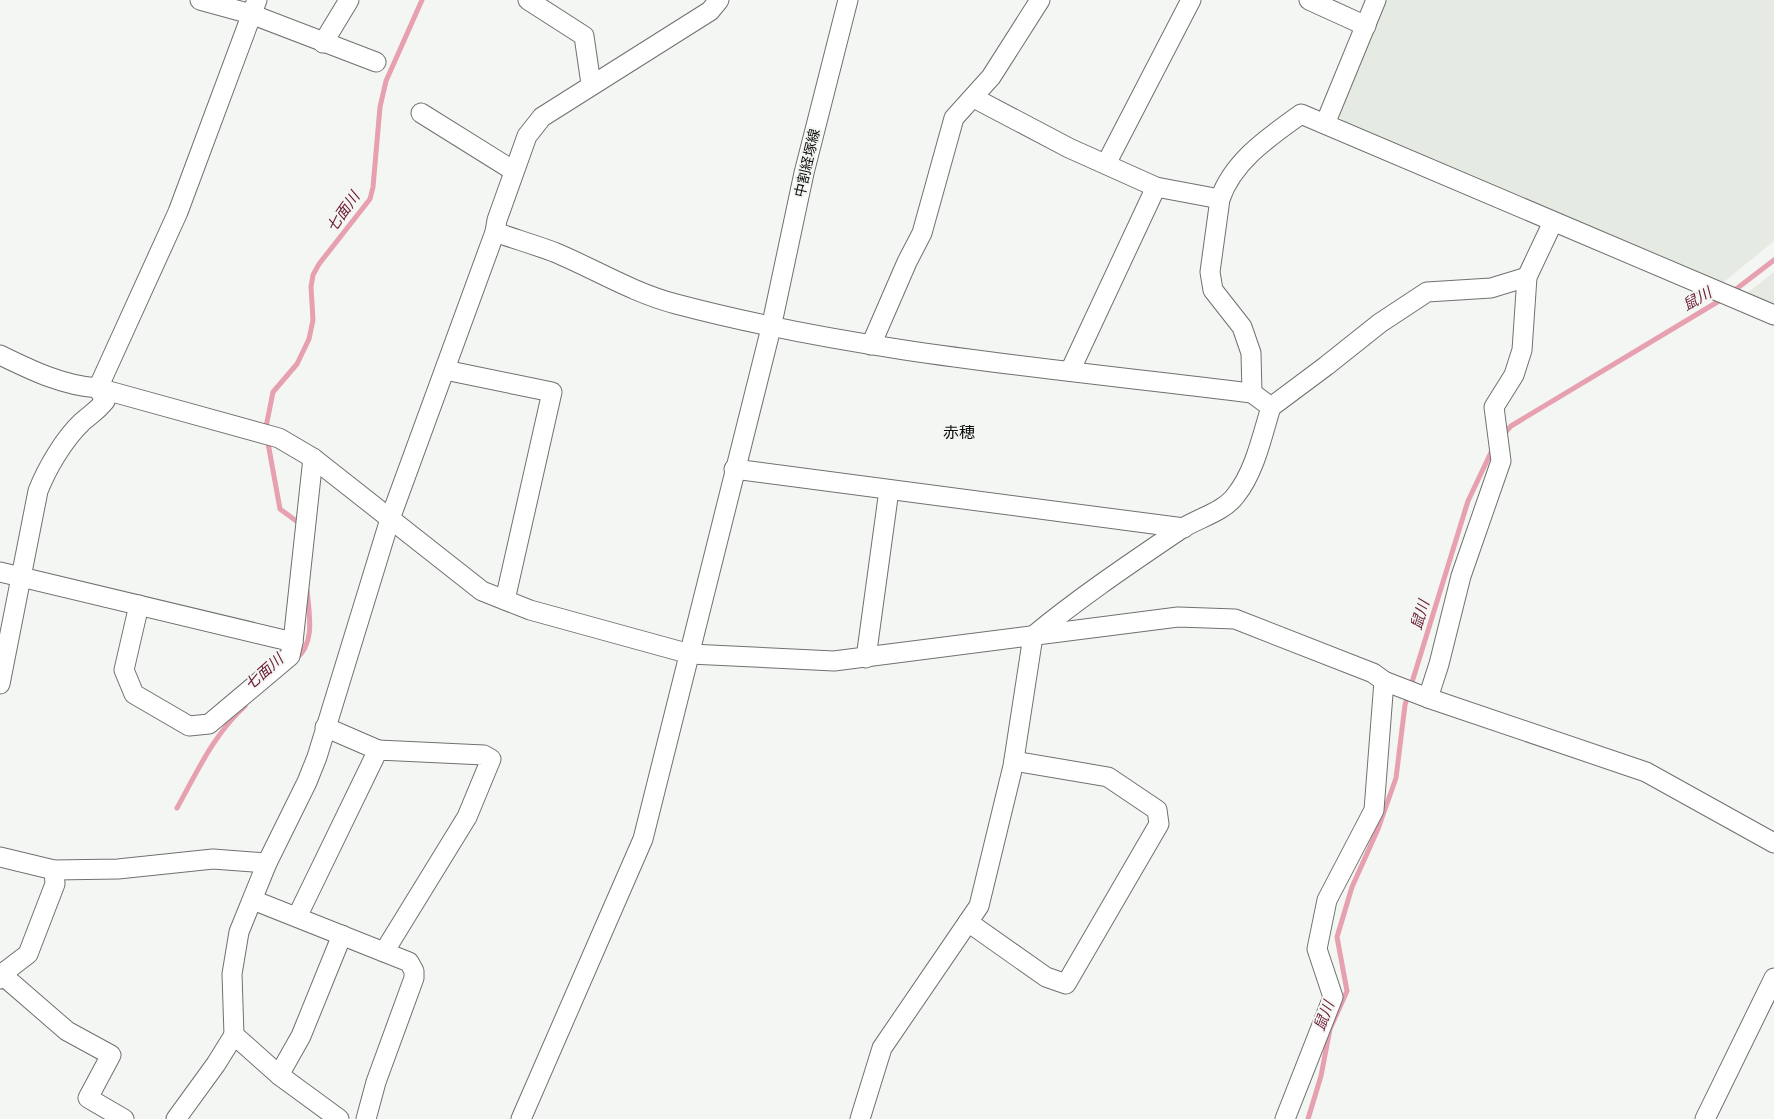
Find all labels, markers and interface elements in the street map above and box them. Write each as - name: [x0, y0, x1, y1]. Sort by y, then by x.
- street label: 中割経塚線: [792, 127, 825, 199]
- water label: 七面川: [324, 187, 366, 237]
- water label: 鼠川: [1680, 284, 1717, 316]
- district label: 赤穂: [943, 424, 975, 444]
- water label: 鼠川: [1408, 596, 1435, 633]
- water label: 七面川: [242, 650, 290, 695]
- water label: 鼠川: [1311, 997, 1340, 1034]

